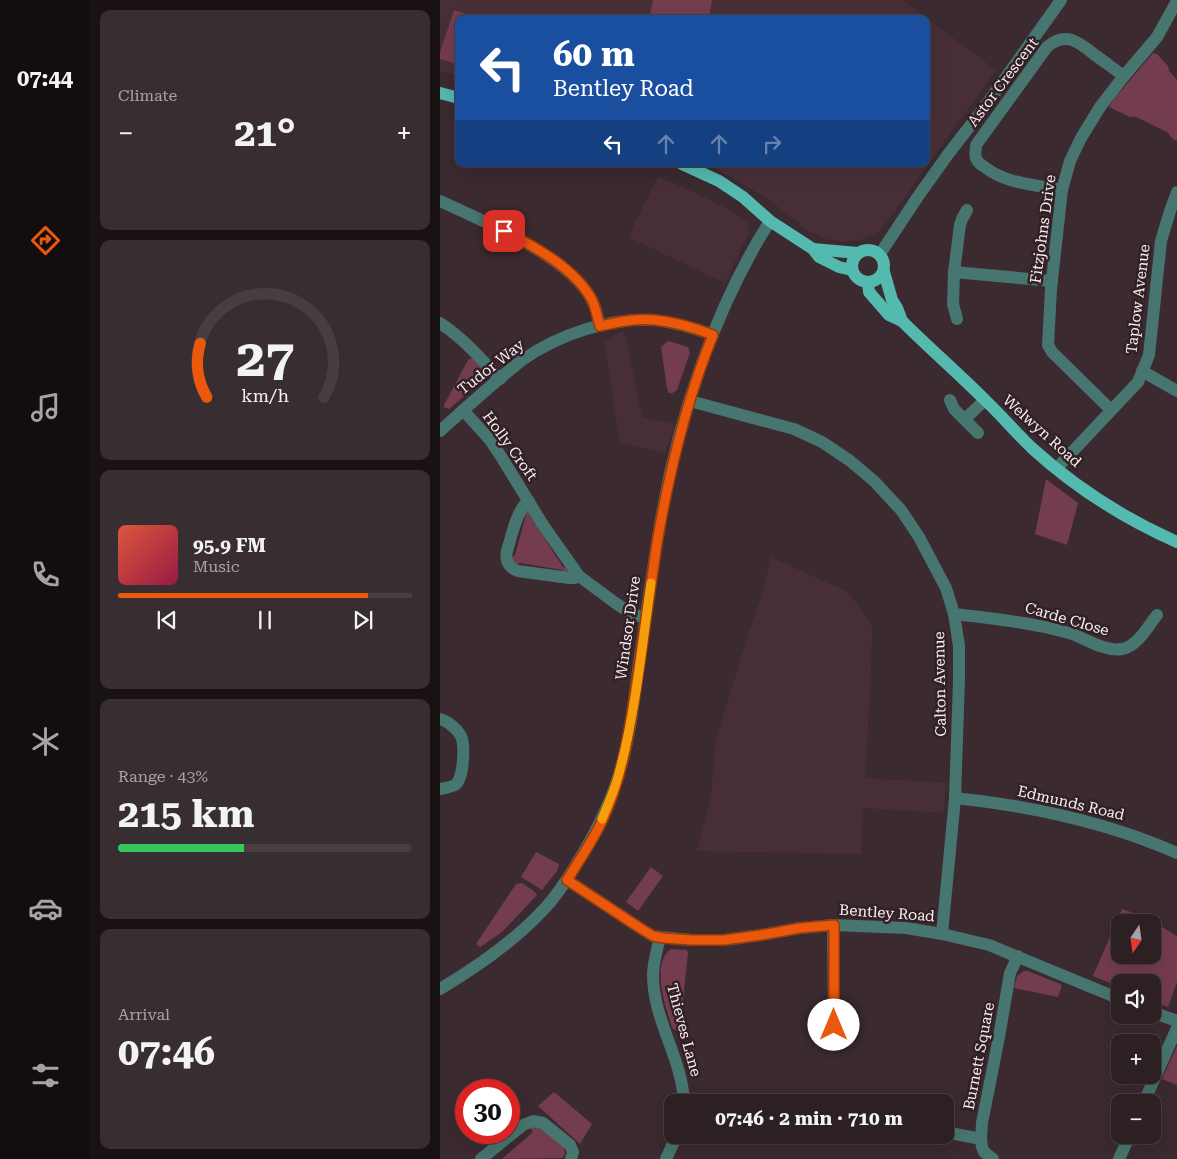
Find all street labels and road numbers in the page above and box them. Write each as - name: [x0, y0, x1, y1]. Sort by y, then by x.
- street label: Astor Crescent: [964, 34, 1042, 130]
- street label: Fitzjohns Drive: [1026, 173, 1060, 285]
- street label: Taplow Avenue: [1122, 243, 1154, 355]
- street label: Tudor Way: [454, 335, 528, 398]
- street label: Welwyn Road: [999, 391, 1085, 471]
- street label: Holly Croft: [479, 408, 541, 484]
- street label: Windsor Drive: [612, 575, 644, 681]
- street label: Carde Close: [1023, 598, 1111, 640]
- street label: Calton Avenue: [930, 631, 950, 737]
- street label: Edmunds Road: [1016, 782, 1127, 824]
- street label: Bentley Road: [839, 901, 936, 925]
- street label: Thieves Lane: [663, 981, 705, 1079]
- street label: Burnett Square: [960, 1001, 998, 1111]

